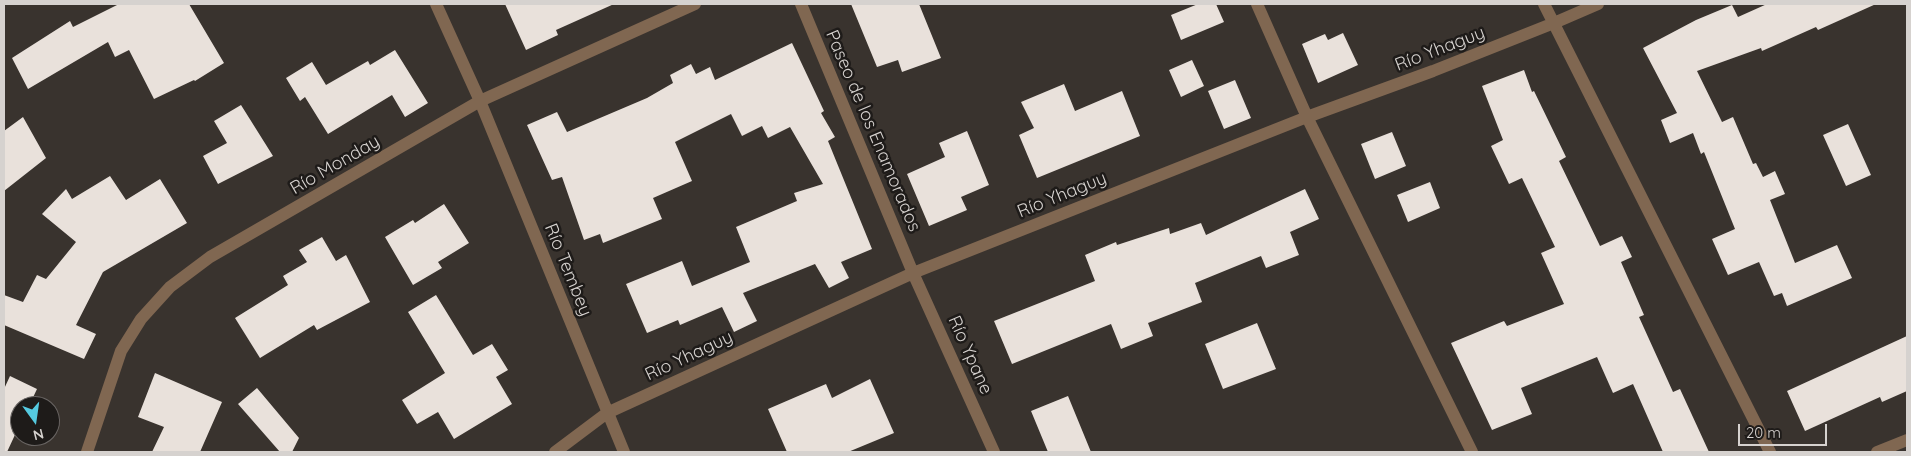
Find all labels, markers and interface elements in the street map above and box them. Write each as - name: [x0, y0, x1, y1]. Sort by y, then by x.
- street label: Río Yhaguy: [1392, 22, 1488, 76]
- street label: Paseo de los Enamorados: [821, 27, 925, 235]
- street label: Río Monday: [286, 131, 384, 199]
- street label: Río Yhaguy: [1014, 167, 1110, 223]
- street label: Río Tembey: [540, 220, 596, 320]
- street label: Río Ypane: [943, 312, 997, 398]
- street label: Río Yhaguy: [642, 326, 736, 386]
- north arrow: [10, 396, 60, 446]
- scale bar: [1741, 414, 1830, 446]
- text: 20 m: [1746, 423, 1781, 442]
- text: N: [31, 425, 46, 445]

